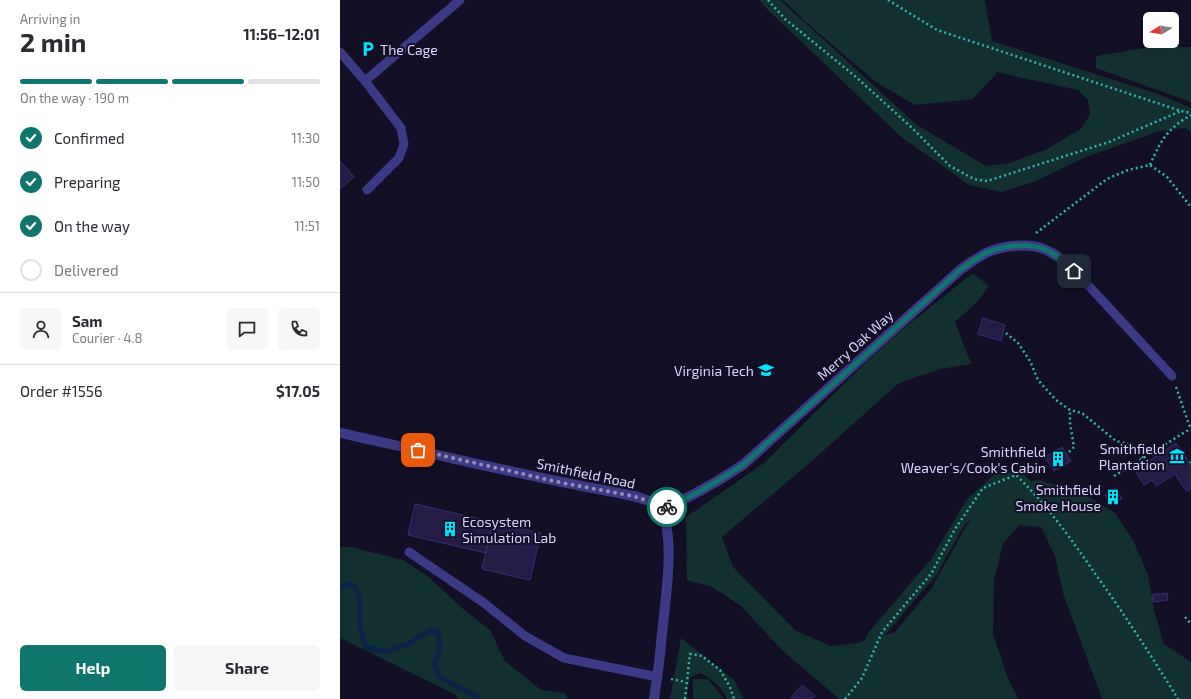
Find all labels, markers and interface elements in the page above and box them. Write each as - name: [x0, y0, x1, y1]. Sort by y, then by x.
- text: Arriving in: [20, 11, 80, 27]
- north arrow: [1143, 12, 1179, 48]
- map controls: [1143, 12, 1179, 48]
- text: 11:56–12:01: [243, 25, 320, 43]
- text: 2 min: [20, 26, 86, 57]
- parking icon: The Cage: [359, 40, 377, 58]
- place label: The Cage: [380, 41, 438, 58]
- text: On the way · 190 m: [20, 90, 129, 106]
- icon: check: [20, 127, 42, 149]
- text: Confirmed: [54, 129, 125, 147]
- text: 11:30: [292, 130, 320, 146]
- icon: check: [20, 171, 42, 193]
- text: Preparing: [54, 173, 120, 191]
- text: 11:50: [292, 174, 320, 190]
- icon: check: [20, 215, 42, 237]
- text: On the way: [54, 217, 130, 235]
- text: 11:51: [294, 218, 320, 234]
- pin: [1057, 254, 1091, 288]
- icon: home: [1063, 260, 1085, 282]
- text: Delivered: [54, 261, 119, 279]
- street label: Merry Oak Way: [813, 306, 897, 384]
- button: person: [20, 308, 62, 350]
- button: chat: [226, 308, 268, 350]
- button: phone: [278, 308, 320, 350]
- text: Sam: [72, 312, 103, 330]
- text: Courier · 4.8: [72, 330, 142, 346]
- school or university icon: Virginia Tech: [757, 361, 775, 379]
- place label: Virginia Tech: [674, 362, 754, 379]
- text: Order #1556: [20, 382, 103, 400]
- text: $17.05: [276, 382, 320, 400]
- pin: [401, 433, 435, 467]
- icon: bag: [407, 439, 429, 461]
- place label: Smithfield Plantation: [1099, 440, 1165, 473]
- place label: Smithfield Weaver's/Cook's Cabin: [901, 443, 1046, 476]
- museum icon: Smithfield Plantation: [1168, 447, 1186, 465]
- building icon: Smithfield Weaver's/Cook's Cabin: [1049, 450, 1067, 468]
- street label: Smithfield Road: [535, 454, 637, 492]
- place label: Smithfield Smoke House: [1015, 481, 1101, 514]
- courier: [647, 487, 687, 527]
- building icon: Smithfield Smoke House: [1104, 488, 1122, 506]
- icon: bike: [656, 496, 678, 518]
- place label: Ecosystem Simulation Lab: [462, 513, 556, 546]
- building icon: Ecosystem Simulation Lab: [441, 520, 459, 538]
- button: Help: [20, 645, 166, 691]
- button: Share: [174, 645, 320, 691]

